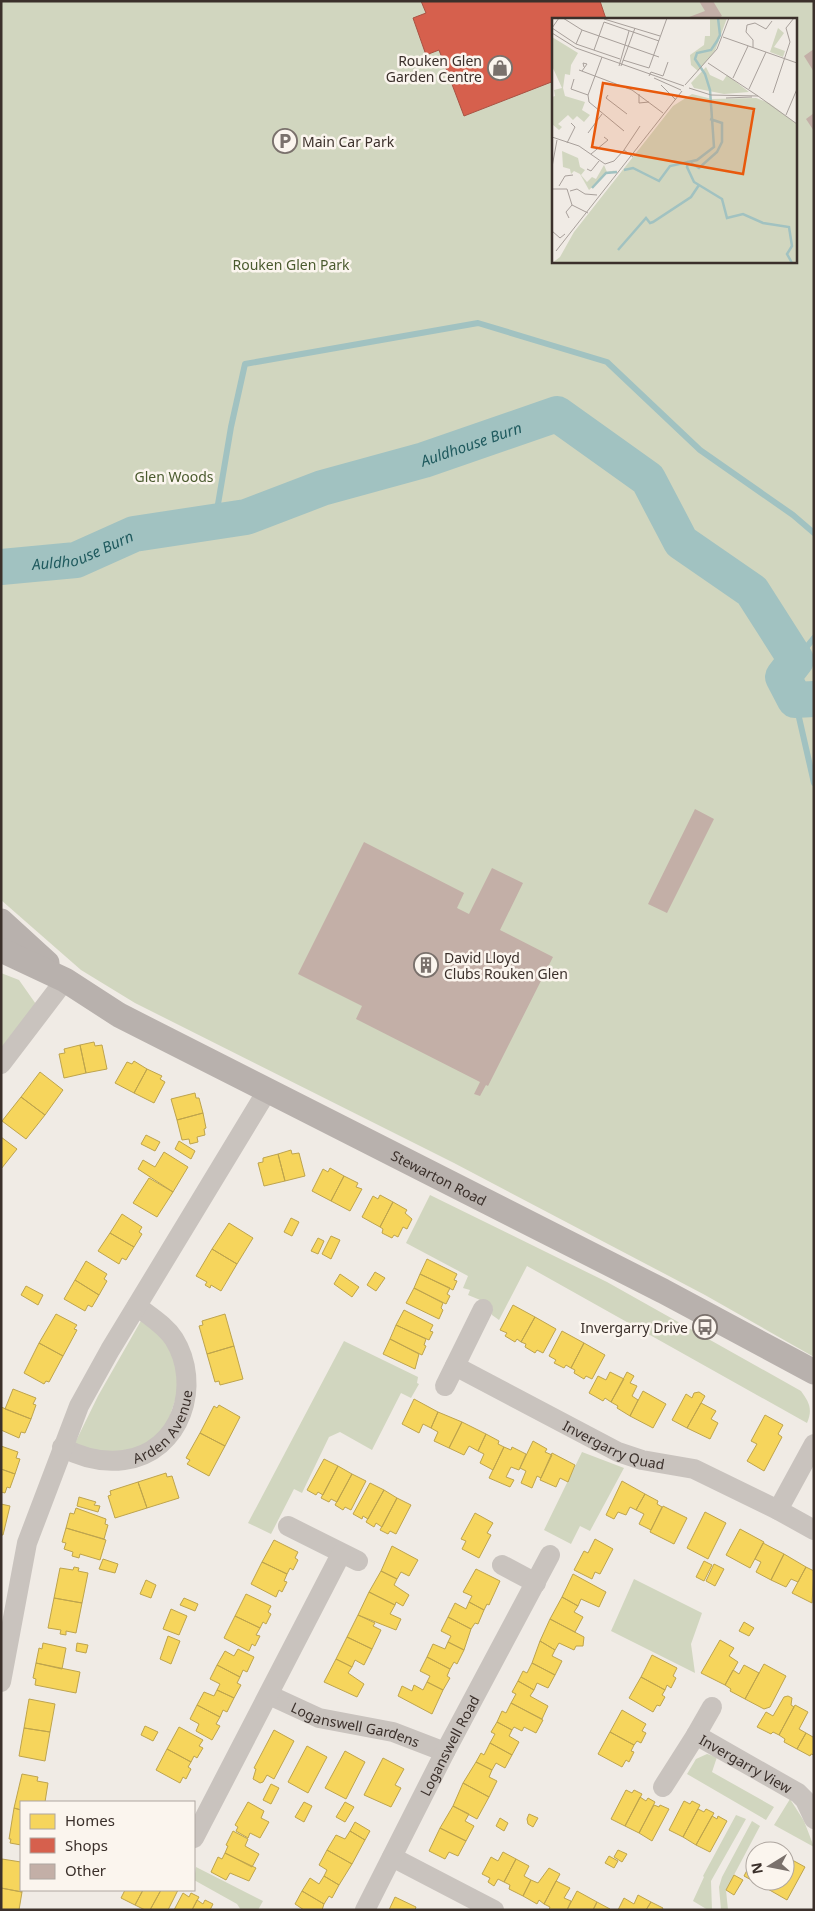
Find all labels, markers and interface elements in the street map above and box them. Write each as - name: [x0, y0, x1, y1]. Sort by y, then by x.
- inset map: [552, 18, 798, 262]
- place label: Rouken Glen Garden Centre: [386, 51, 482, 86]
- shop icon: Rouken Glen Garden Centre: [487, 55, 513, 81]
- parking icon: Main Car Park: [272, 128, 298, 154]
- place label: Main Car Park: [302, 132, 395, 151]
- park label: Rouken Glen Park: [232, 255, 350, 274]
- water label: Auldhouse Burn: [417, 417, 524, 471]
- park label: Glen Woods: [135, 467, 214, 486]
- water label: Auldhouse Burn: [30, 526, 136, 574]
- place label: David Lloyd Clubs Rouken Glen: [444, 948, 568, 983]
- building icon: David Lloyd Clubs Rouken Glen: [413, 952, 439, 978]
- street label: Stewarton Road: [388, 1145, 490, 1210]
- bus stop icon: Invergarry Drive: [692, 1314, 718, 1340]
- place label: Invergarry Drive: [581, 1318, 688, 1337]
- street label: Arden Avenue: [130, 1389, 196, 1467]
- street label: Invergarry Quad: [560, 1415, 666, 1473]
- street label: Loganswell Road: [415, 1691, 483, 1799]
- street label: Loganswell Gardens: [288, 1697, 423, 1751]
- street label: Invergarry View: [696, 1730, 796, 1797]
- legend: [20, 1801, 195, 1891]
- text: Homes: [65, 1810, 115, 1830]
- text: Shops: [65, 1835, 108, 1855]
- north arrow: [745, 1841, 795, 1891]
- text: Other: [65, 1860, 106, 1880]
- text: N: [746, 1861, 767, 1876]

